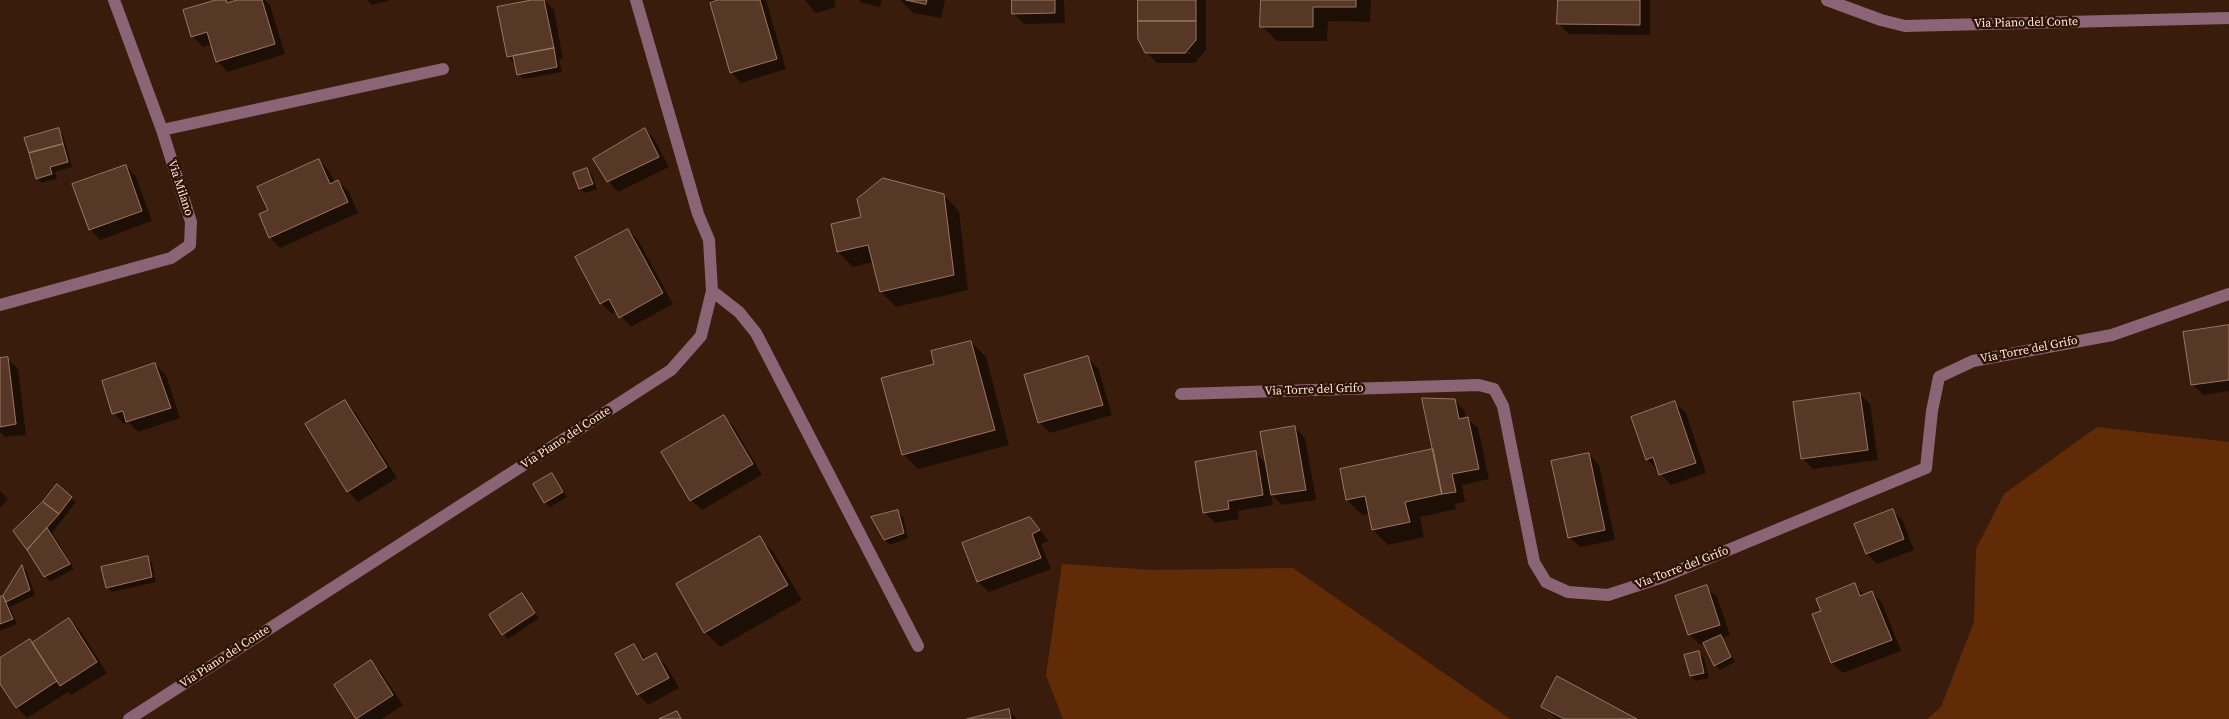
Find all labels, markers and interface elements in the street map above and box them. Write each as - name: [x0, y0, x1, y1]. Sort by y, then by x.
- street label: Via Piano del Conte: [1974, 15, 2078, 31]
- street label: Via Milano: [164, 158, 196, 218]
- street label: Via Torre del Grifo: [1979, 334, 2079, 366]
- street label: Via Torre del Grifo: [1264, 381, 1364, 399]
- street label: Via Piano del Conte: [518, 404, 614, 472]
- street label: Via Torre del Grifo: [1633, 544, 1731, 592]
- street label: Via Piano del Conte: [177, 623, 273, 691]

